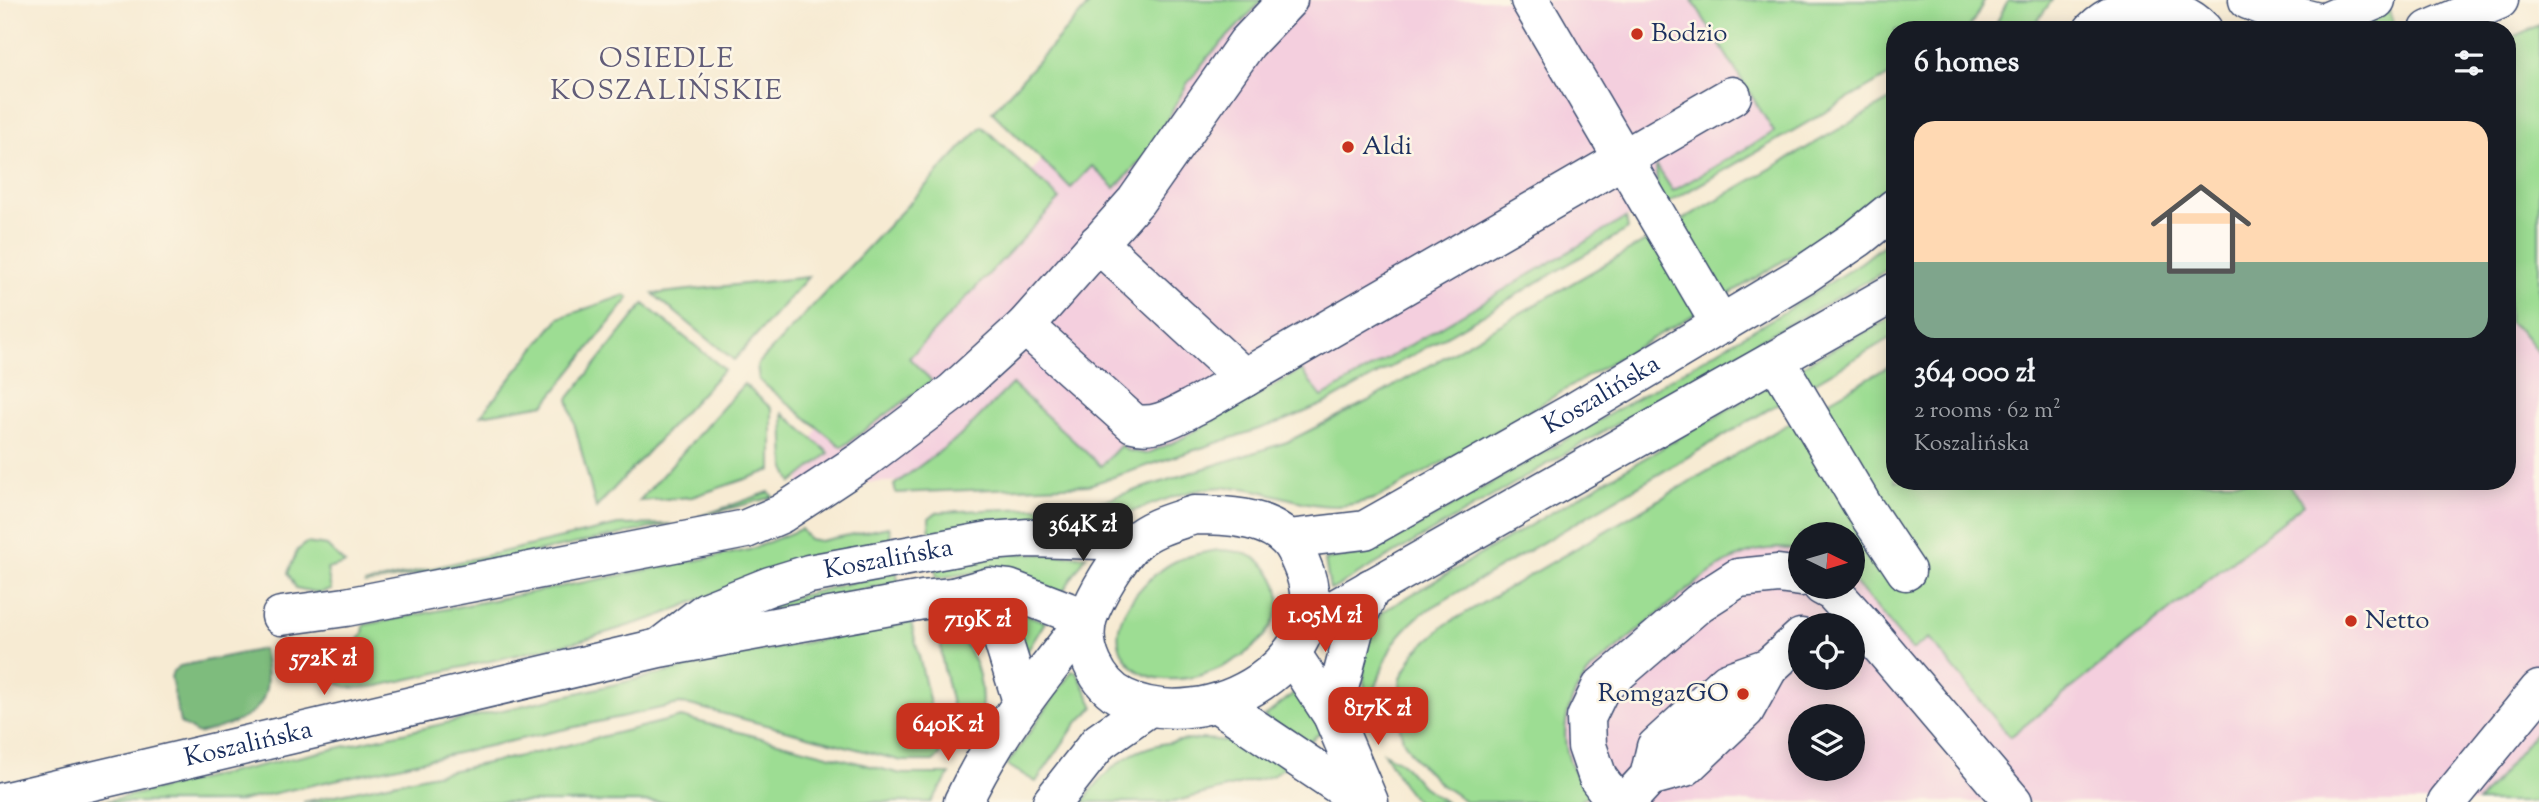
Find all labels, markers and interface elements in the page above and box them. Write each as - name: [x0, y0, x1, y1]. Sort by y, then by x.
- place label: Bodzio: [1651, 16, 1728, 53]
- marker: Bodzio: [1629, 26, 1645, 42]
- district label: OSIEDLE KOSZALIŃSKIE: [550, 40, 784, 112]
- text: 6 homes: [1914, 42, 2019, 85]
- icon: filters: [2450, 44, 2488, 82]
- place label: Aldi: [1362, 129, 1412, 166]
- marker: Aldi: [1340, 139, 1356, 155]
- icon: home: [2138, 166, 2264, 292]
- street label: Koszalińska: [1536, 346, 1667, 444]
- text: 364 000 zł: [1914, 352, 2035, 395]
- text: 2 rooms · 62 m²: [1914, 395, 2061, 428]
- text: Koszalińska: [1914, 428, 2029, 461]
- pin: 364K zł: [1018, 504, 1148, 563]
- text: 364K zł: [1049, 509, 1117, 542]
- north arrow: [1788, 522, 1866, 598]
- map controls: [1788, 522, 1865, 781]
- street label: Koszalińska: [821, 529, 956, 589]
- pin: 1.05M zł: [1253, 594, 1397, 654]
- pin: 719K zł: [913, 598, 1043, 658]
- text: 1.05M zł: [1288, 600, 1362, 633]
- place label: Netto: [2365, 603, 2429, 640]
- text: 719K zł: [945, 604, 1011, 637]
- button: locate: [1788, 613, 1865, 690]
- marker: Netto: [2343, 613, 2359, 629]
- pin: 572K zł: [259, 638, 389, 697]
- text: 572K zł: [291, 643, 357, 676]
- place label: RomgazGO: [1598, 676, 1729, 713]
- marker: RomgazGO: [1735, 686, 1751, 702]
- pin: 817K zł: [1313, 688, 1443, 747]
- text: 817K zł: [1344, 693, 1412, 726]
- pin: 640K zł: [883, 704, 1013, 763]
- button: layers: [1788, 704, 1865, 781]
- text: 640K zł: [912, 709, 984, 742]
- street label: Koszalińska: [181, 711, 316, 777]

